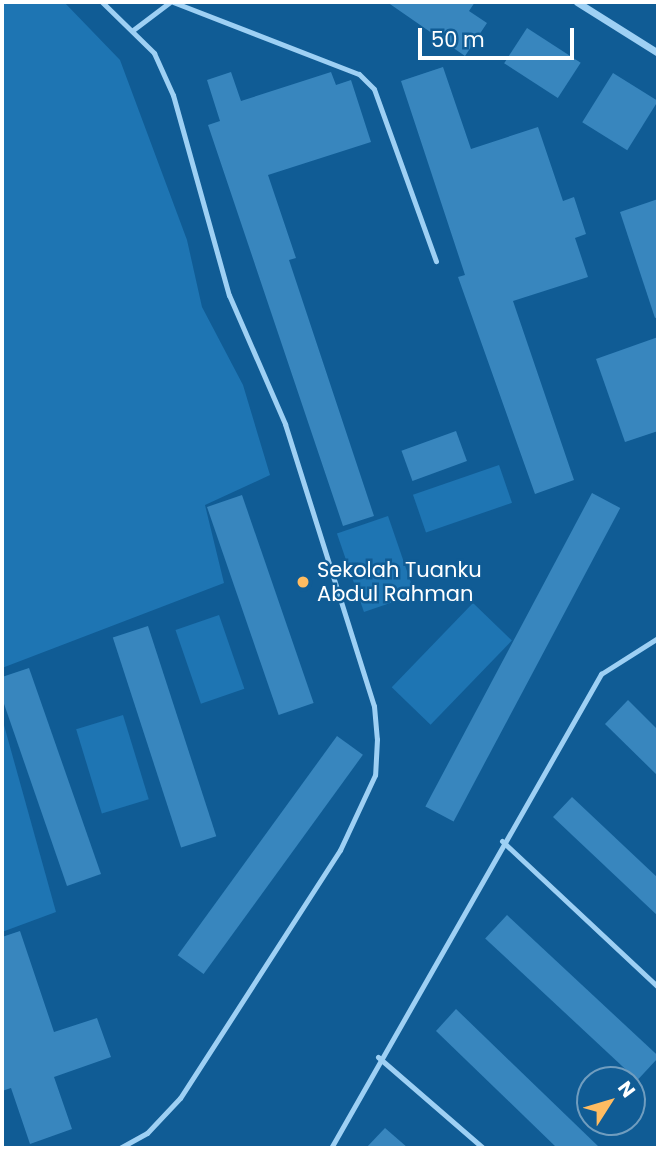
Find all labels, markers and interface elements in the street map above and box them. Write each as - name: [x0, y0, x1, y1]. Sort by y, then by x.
- scale bar: [422, 14, 578, 58]
- text: 50 m: [431, 25, 485, 54]
- place label: Sekolah Tuanku Abdul Rahman: [317, 557, 482, 607]
- marker: Sekolah Tuanku Abdul Rahman: [295, 574, 311, 590]
- north arrow: [576, 1066, 646, 1136]
- text: N: [611, 1075, 642, 1103]

